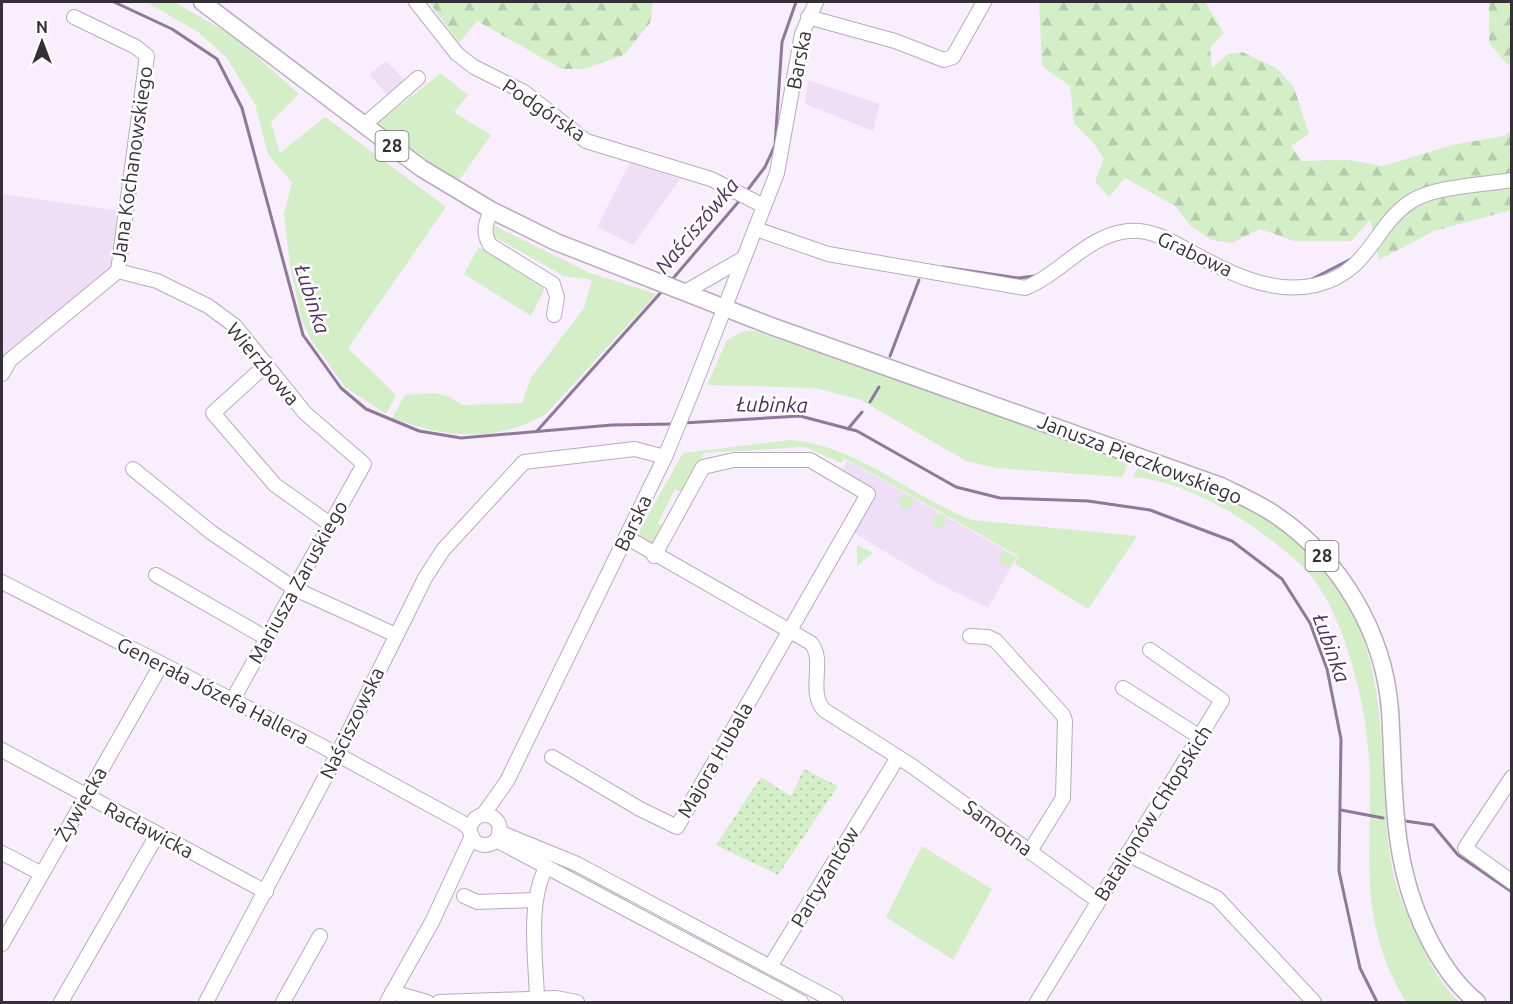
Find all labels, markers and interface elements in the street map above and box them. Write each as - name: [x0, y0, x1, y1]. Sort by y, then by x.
- north arrow: [12, 12, 72, 72]
- text: N: [36, 18, 48, 36]
- street label: Barska: [782, 28, 815, 91]
- street label: Jana Kochanowskiego: [106, 65, 157, 263]
- street label: Podgórska: [498, 73, 590, 146]
- road number: 28: [376, 131, 408, 161]
- water label: Naściszówka: [649, 173, 743, 278]
- street label: Grabowa: [1154, 226, 1236, 281]
- water label: Łubinka: [290, 261, 335, 337]
- street label: Wierzbowa: [222, 318, 305, 410]
- water label: Łubinka: [736, 391, 808, 417]
- street label: Janusza Pieczkowskiego: [1035, 409, 1245, 508]
- street label: Barska: [609, 491, 656, 555]
- street label: Mariusza Zaruskiego: [243, 496, 352, 667]
- road number: 28: [1306, 541, 1338, 571]
- water label: Łubinka: [1308, 610, 1355, 686]
- street label: Generała Józefa Hallera: [113, 632, 313, 749]
- street label: Naściszowska: [315, 663, 388, 782]
- street label: Majora Hubala: [672, 698, 757, 822]
- street label: Batalionów Chłopskich: [1089, 721, 1216, 905]
- street label: Żywiecka: [50, 762, 111, 845]
- street label: Samotna: [959, 795, 1037, 860]
- street label: Racławicka: [101, 796, 198, 863]
- street label: Partyzantów: [786, 822, 864, 931]

